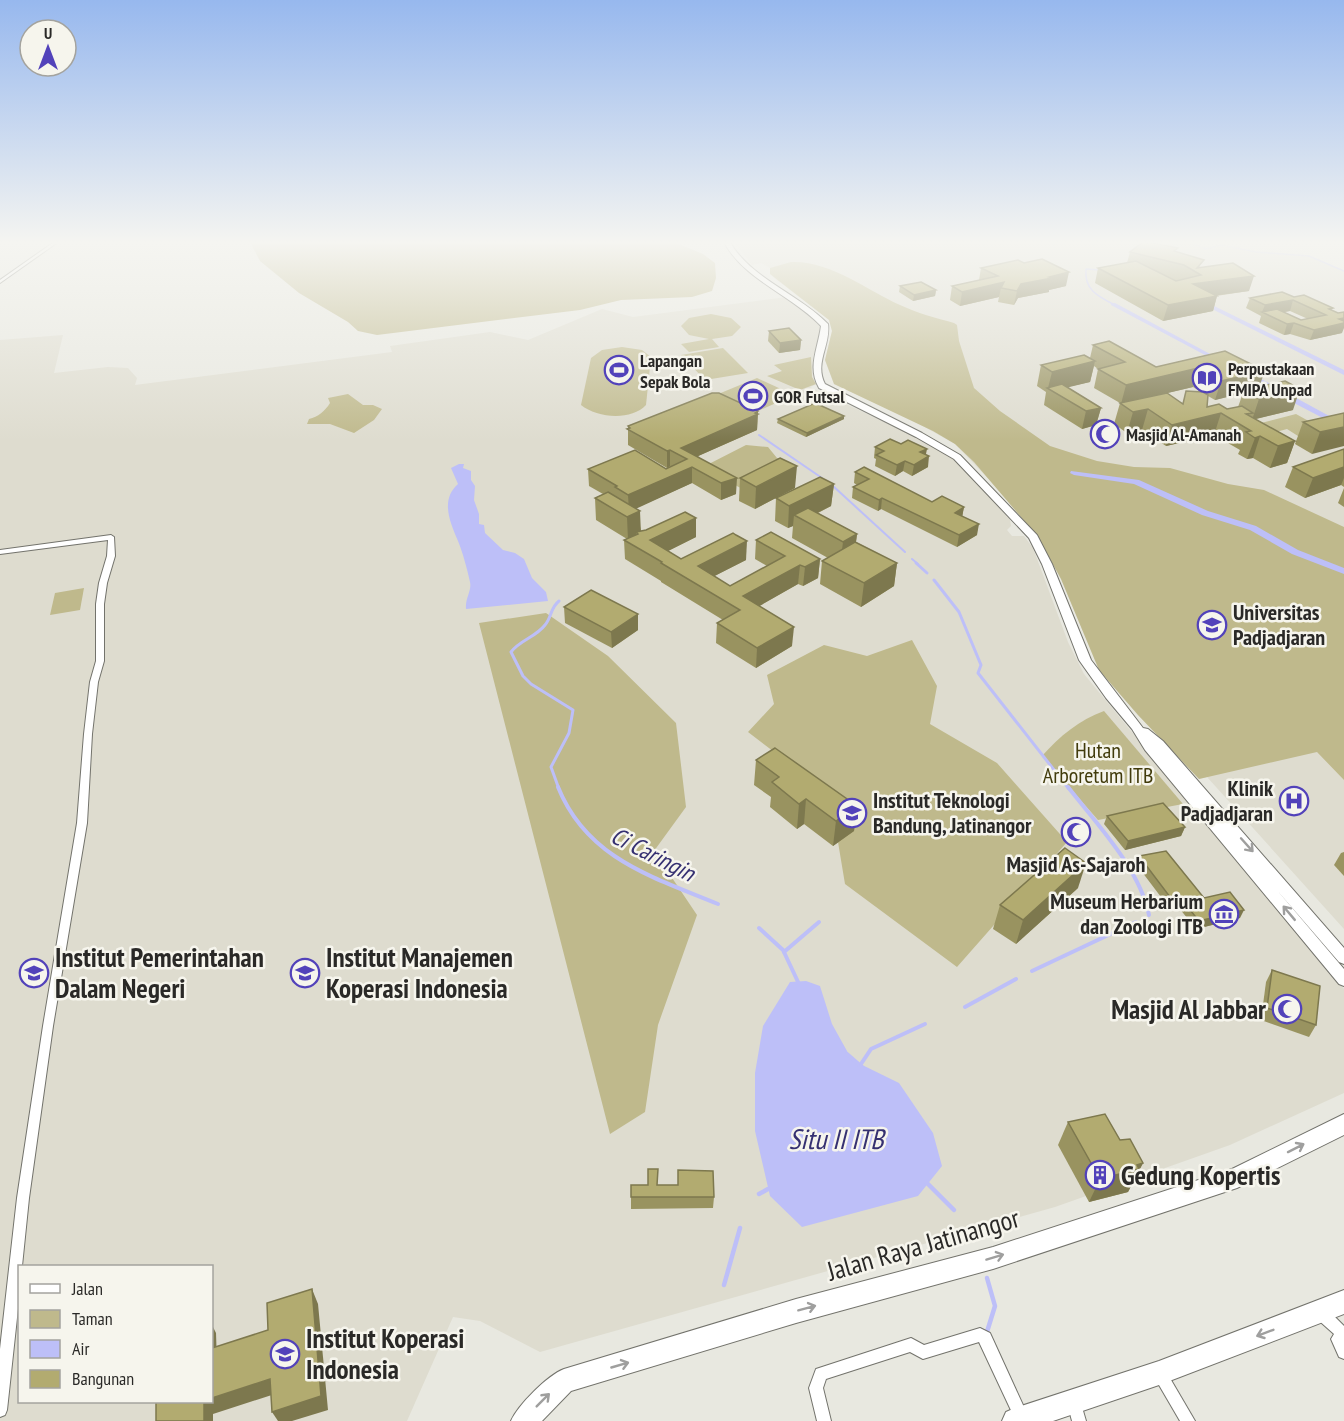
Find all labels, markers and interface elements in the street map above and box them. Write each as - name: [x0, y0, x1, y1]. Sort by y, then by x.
- north arrow: [18, 18, 78, 78]
- text: U: [44, 23, 52, 43]
- place label: Lapangan Sepak Bola: [640, 349, 710, 393]
- sports icon: Lapangan Sepak Bola: [603, 354, 635, 386]
- place label: Perpustakaan FMIPA Unpad: [1228, 357, 1314, 401]
- library icon: Perpustakaan FMIPA Unpad: [1191, 362, 1223, 394]
- sports icon: GOR Futsal: [737, 380, 769, 412]
- place label: GOR Futsal: [774, 385, 845, 408]
- mosque icon: Masjid Al-Amanah: [1089, 418, 1121, 450]
- place label: Masjid Al-Amanah: [1126, 423, 1241, 446]
- place label: Universitas Padjadjaran: [1233, 598, 1325, 651]
- school or university icon: Universitas Padjadjaran: [1196, 609, 1228, 641]
- park label: Hutan Arboretum ITB: [1043, 736, 1153, 789]
- place label: Klinik Padjadjaran: [1181, 774, 1274, 827]
- hospital icon: Klinik Padjadjaran: [1278, 785, 1310, 817]
- place label: Institut Teknologi Bandung, Jatinangor: [873, 786, 1032, 839]
- school or university icon: Institut Teknologi Bandung, Jatinangor: [836, 797, 868, 829]
- mosque icon: Masjid As-Sajaroh: [1060, 816, 1092, 848]
- water label: Ci Caringin: [606, 820, 701, 889]
- one-way arrow: [1240, 837, 1254, 852]
- place label: Masjid As-Sajaroh: [1006, 850, 1146, 878]
- place label: Museum Herbarium dan Zoologi ITB: [1050, 887, 1203, 940]
- museum icon: Museum Herbarium dan Zoologi ITB: [1208, 898, 1240, 930]
- one-way arrow: [1282, 905, 1295, 921]
- place label: Institut Pemerintahan Dalam Negeri: [55, 940, 264, 1005]
- place label: Institut Manajemen Koperasi Indonesia: [326, 940, 513, 1005]
- school or university icon: Institut Pemerintahan Dalam Negeri: [18, 957, 50, 989]
- school or university icon: Institut Manajemen Koperasi Indonesia: [289, 957, 321, 989]
- place label: Masjid Al Jabbar: [1111, 992, 1266, 1026]
- mosque icon: Masjid Al Jabbar: [1271, 993, 1303, 1025]
- water label: Situ II ITB: [788, 1120, 886, 1157]
- one-way arrow: [1287, 1142, 1305, 1153]
- place label: Gedung Kopertis: [1121, 1158, 1280, 1192]
- building icon: Gedung Kopertis: [1084, 1159, 1116, 1191]
- street label: Jalan Raya Jatinangor: [822, 1200, 1024, 1288]
- one-way arrow: [985, 1251, 1004, 1262]
- legend: [18, 1265, 213, 1403]
- text: Jalan: [71, 1277, 103, 1300]
- one-way arrow: [797, 1301, 816, 1313]
- text: Taman: [72, 1307, 113, 1330]
- place label: Institut Koperasi Indonesia: [306, 1321, 464, 1386]
- one-way arrow: [1257, 1328, 1275, 1339]
- text: Air: [72, 1337, 89, 1360]
- school or university icon: Institut Koperasi Indonesia: [269, 1338, 301, 1370]
- one-way arrow: [610, 1358, 629, 1370]
- text: Bangunan: [72, 1367, 134, 1390]
- one-way arrow: [536, 1393, 551, 1408]

